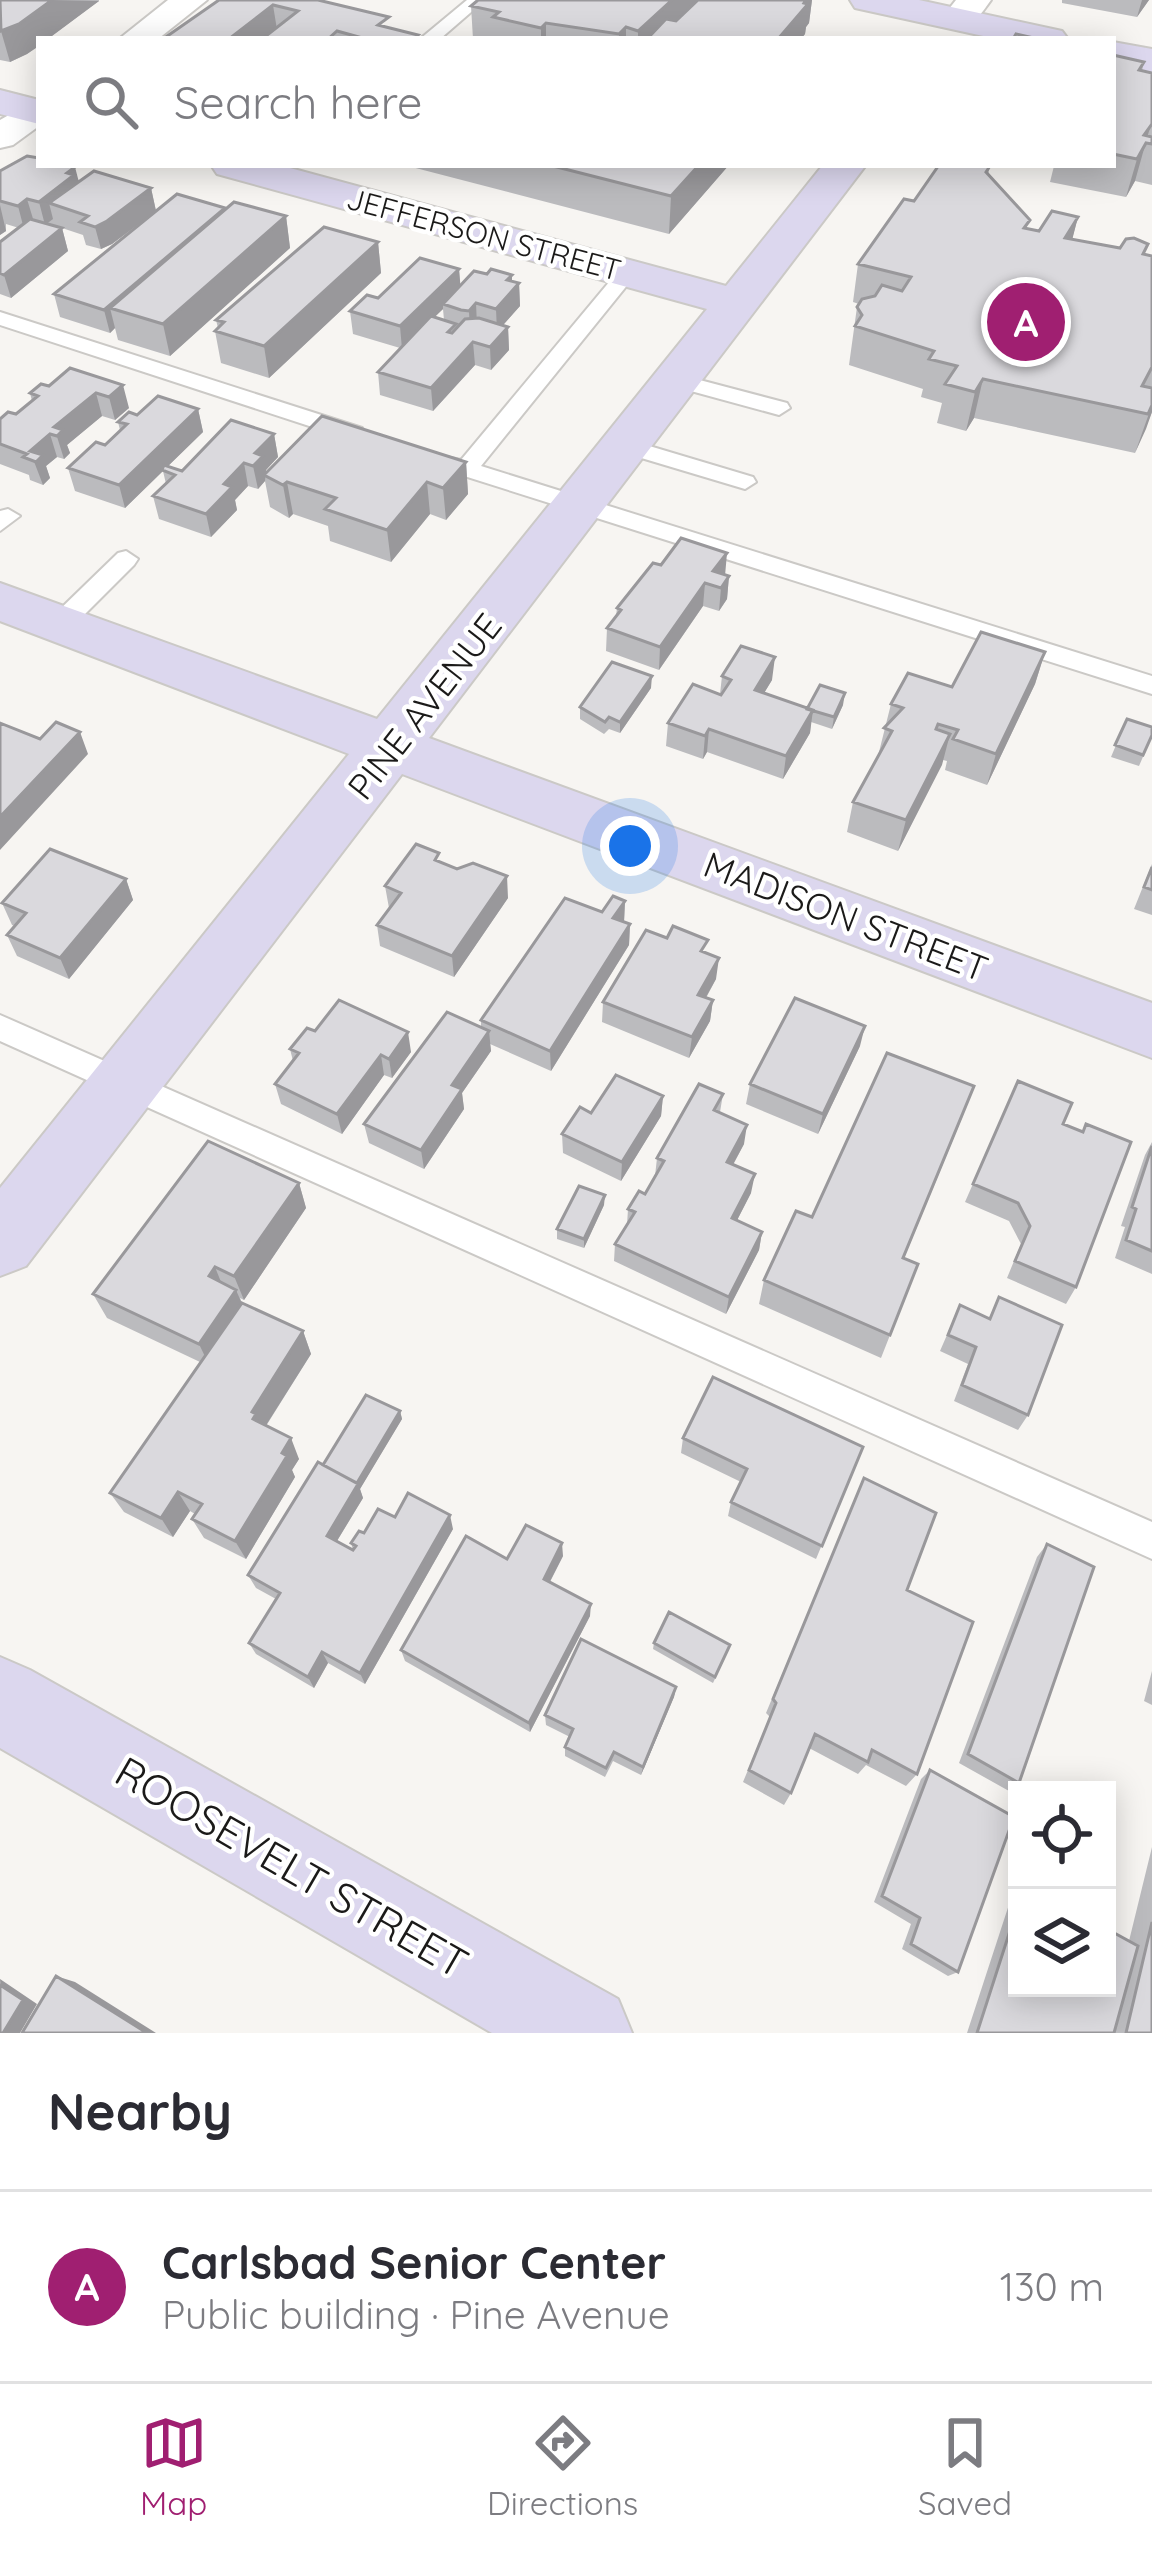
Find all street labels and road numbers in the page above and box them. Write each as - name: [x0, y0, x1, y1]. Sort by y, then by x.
- street label: JEFFERSON STREET: [343, 179, 625, 289]
- street label: PINE AVENUE: [337, 604, 511, 808]
- street label: MADISON STREET: [698, 841, 994, 991]
- street label: ROOSEVELT STREET: [106, 1744, 478, 1990]

